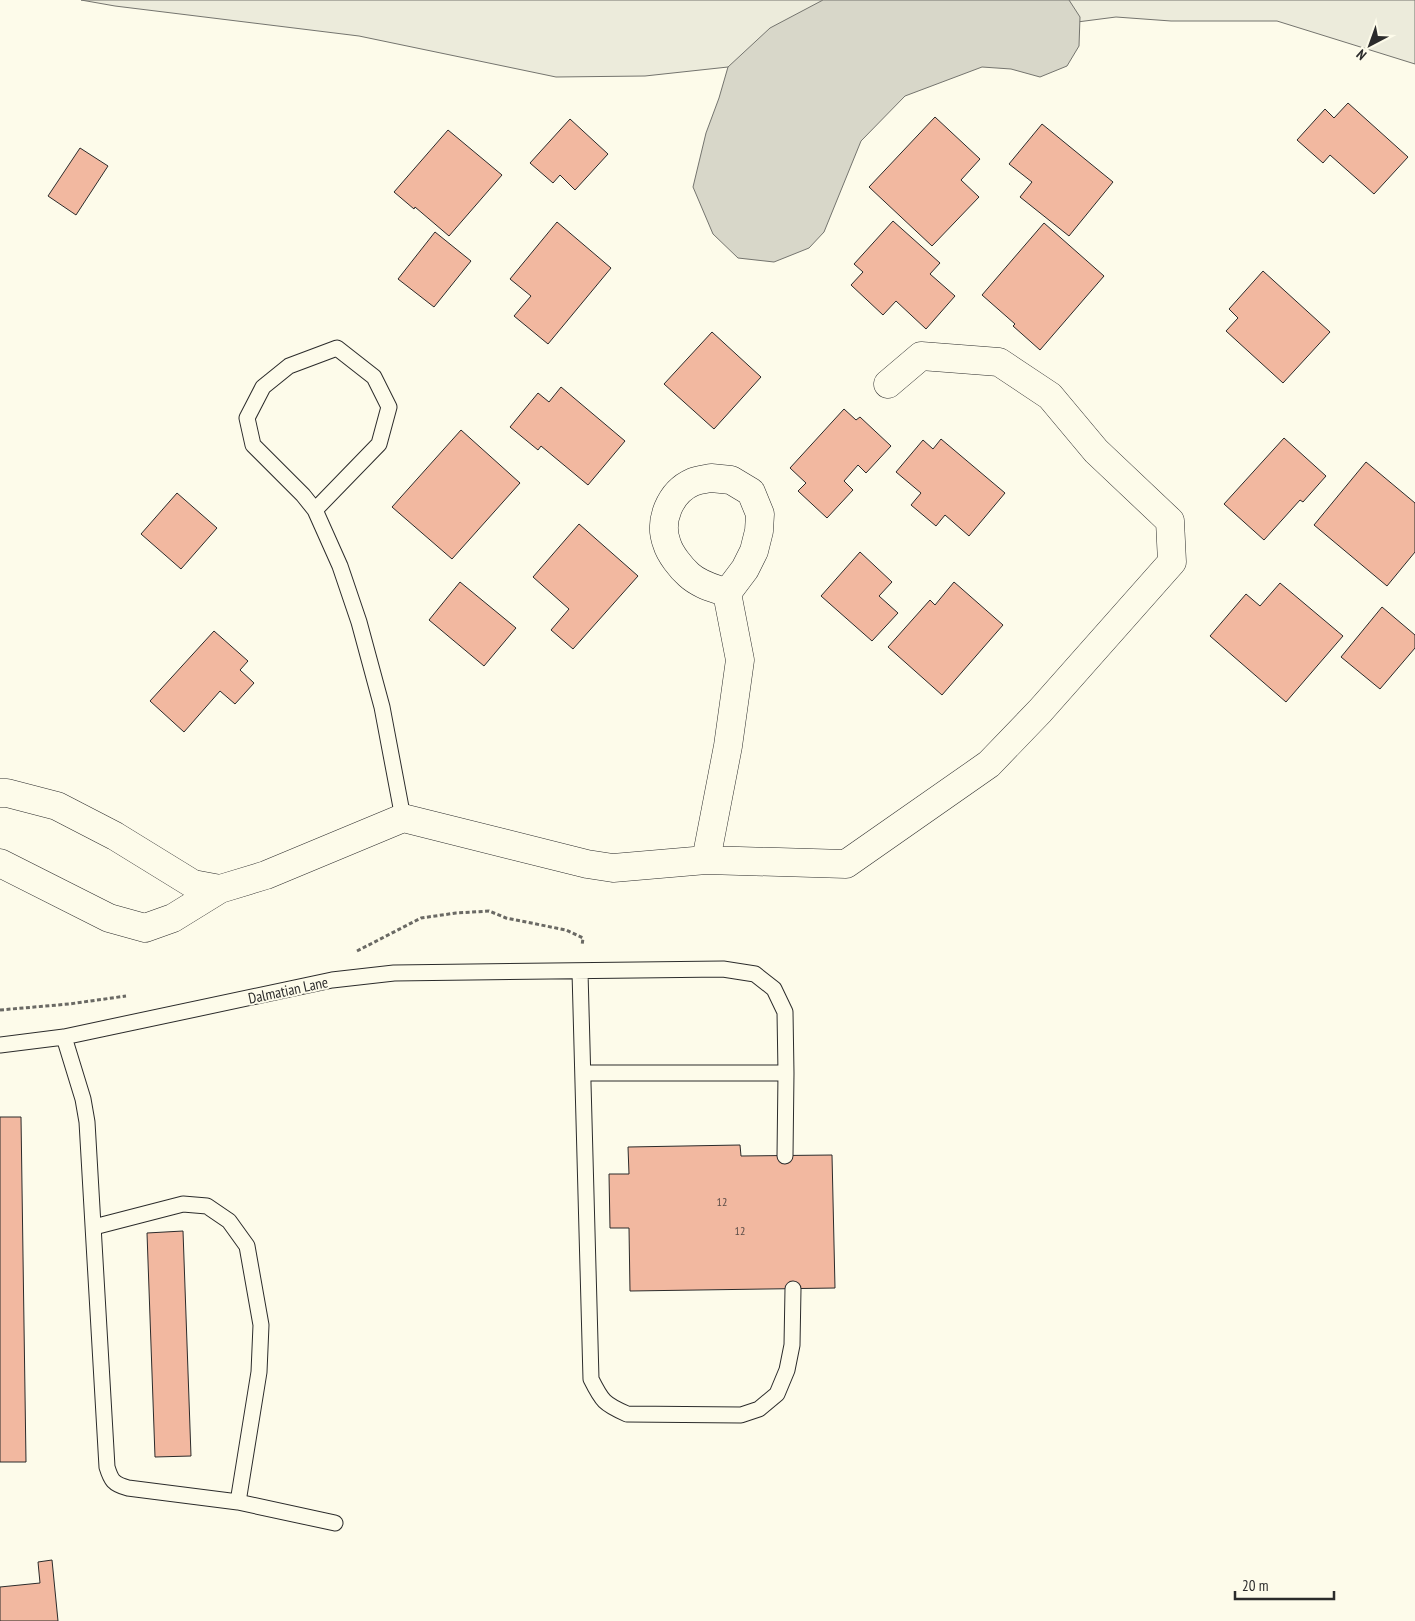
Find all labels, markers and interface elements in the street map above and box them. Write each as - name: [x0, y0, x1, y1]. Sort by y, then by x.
- north arrow: [1345, 20, 1395, 70]
- text: N: [1353, 46, 1370, 64]
- street label: Dalmatian Lane: [246, 972, 330, 1008]
- house number: 12: [717, 1194, 727, 1209]
- house number: 12: [735, 1223, 745, 1238]
- scale bar: [1235, 1568, 1334, 1600]
- text: 20 m: [1242, 1576, 1268, 1595]

